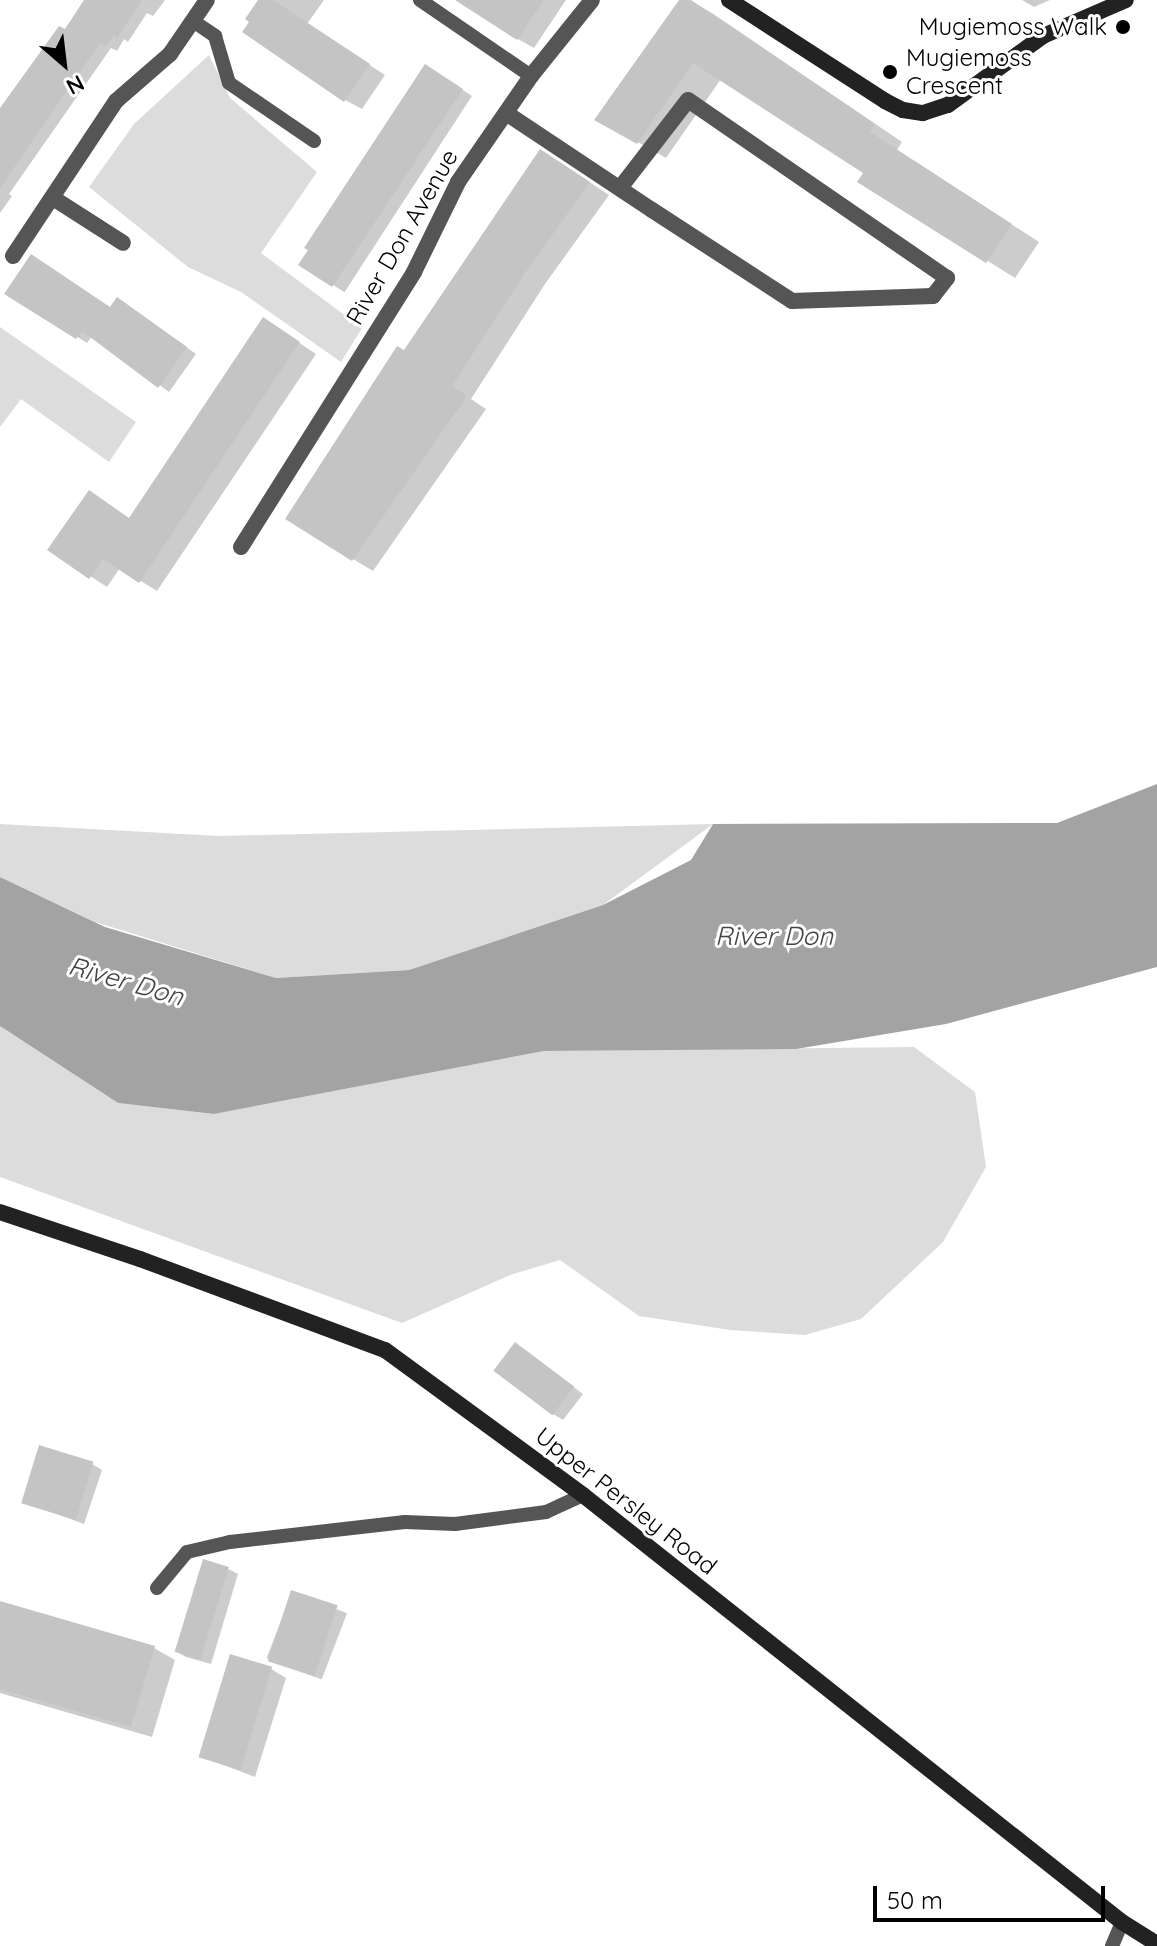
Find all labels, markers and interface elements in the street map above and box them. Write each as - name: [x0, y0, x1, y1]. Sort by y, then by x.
- place label: Mugiemoss Walk: [919, 13, 1107, 41]
- marker: Mugiemoss Walk: [1114, 18, 1132, 36]
- north arrow: [24, 24, 104, 104]
- place label: Mugiemoss Crescent: [906, 44, 1032, 100]
- marker: Mugiemoss Crescent: [881, 63, 899, 81]
- text: N: [62, 69, 89, 101]
- street label: River Don Avenue: [340, 144, 464, 330]
- water label: River Don: [715, 920, 833, 952]
- water label: River Don: [65, 950, 187, 1012]
- street label: Upper Persley Road: [530, 1421, 722, 1581]
- scale bar: [877, 1870, 1109, 1920]
- text: 50 m: [887, 1885, 943, 1915]

